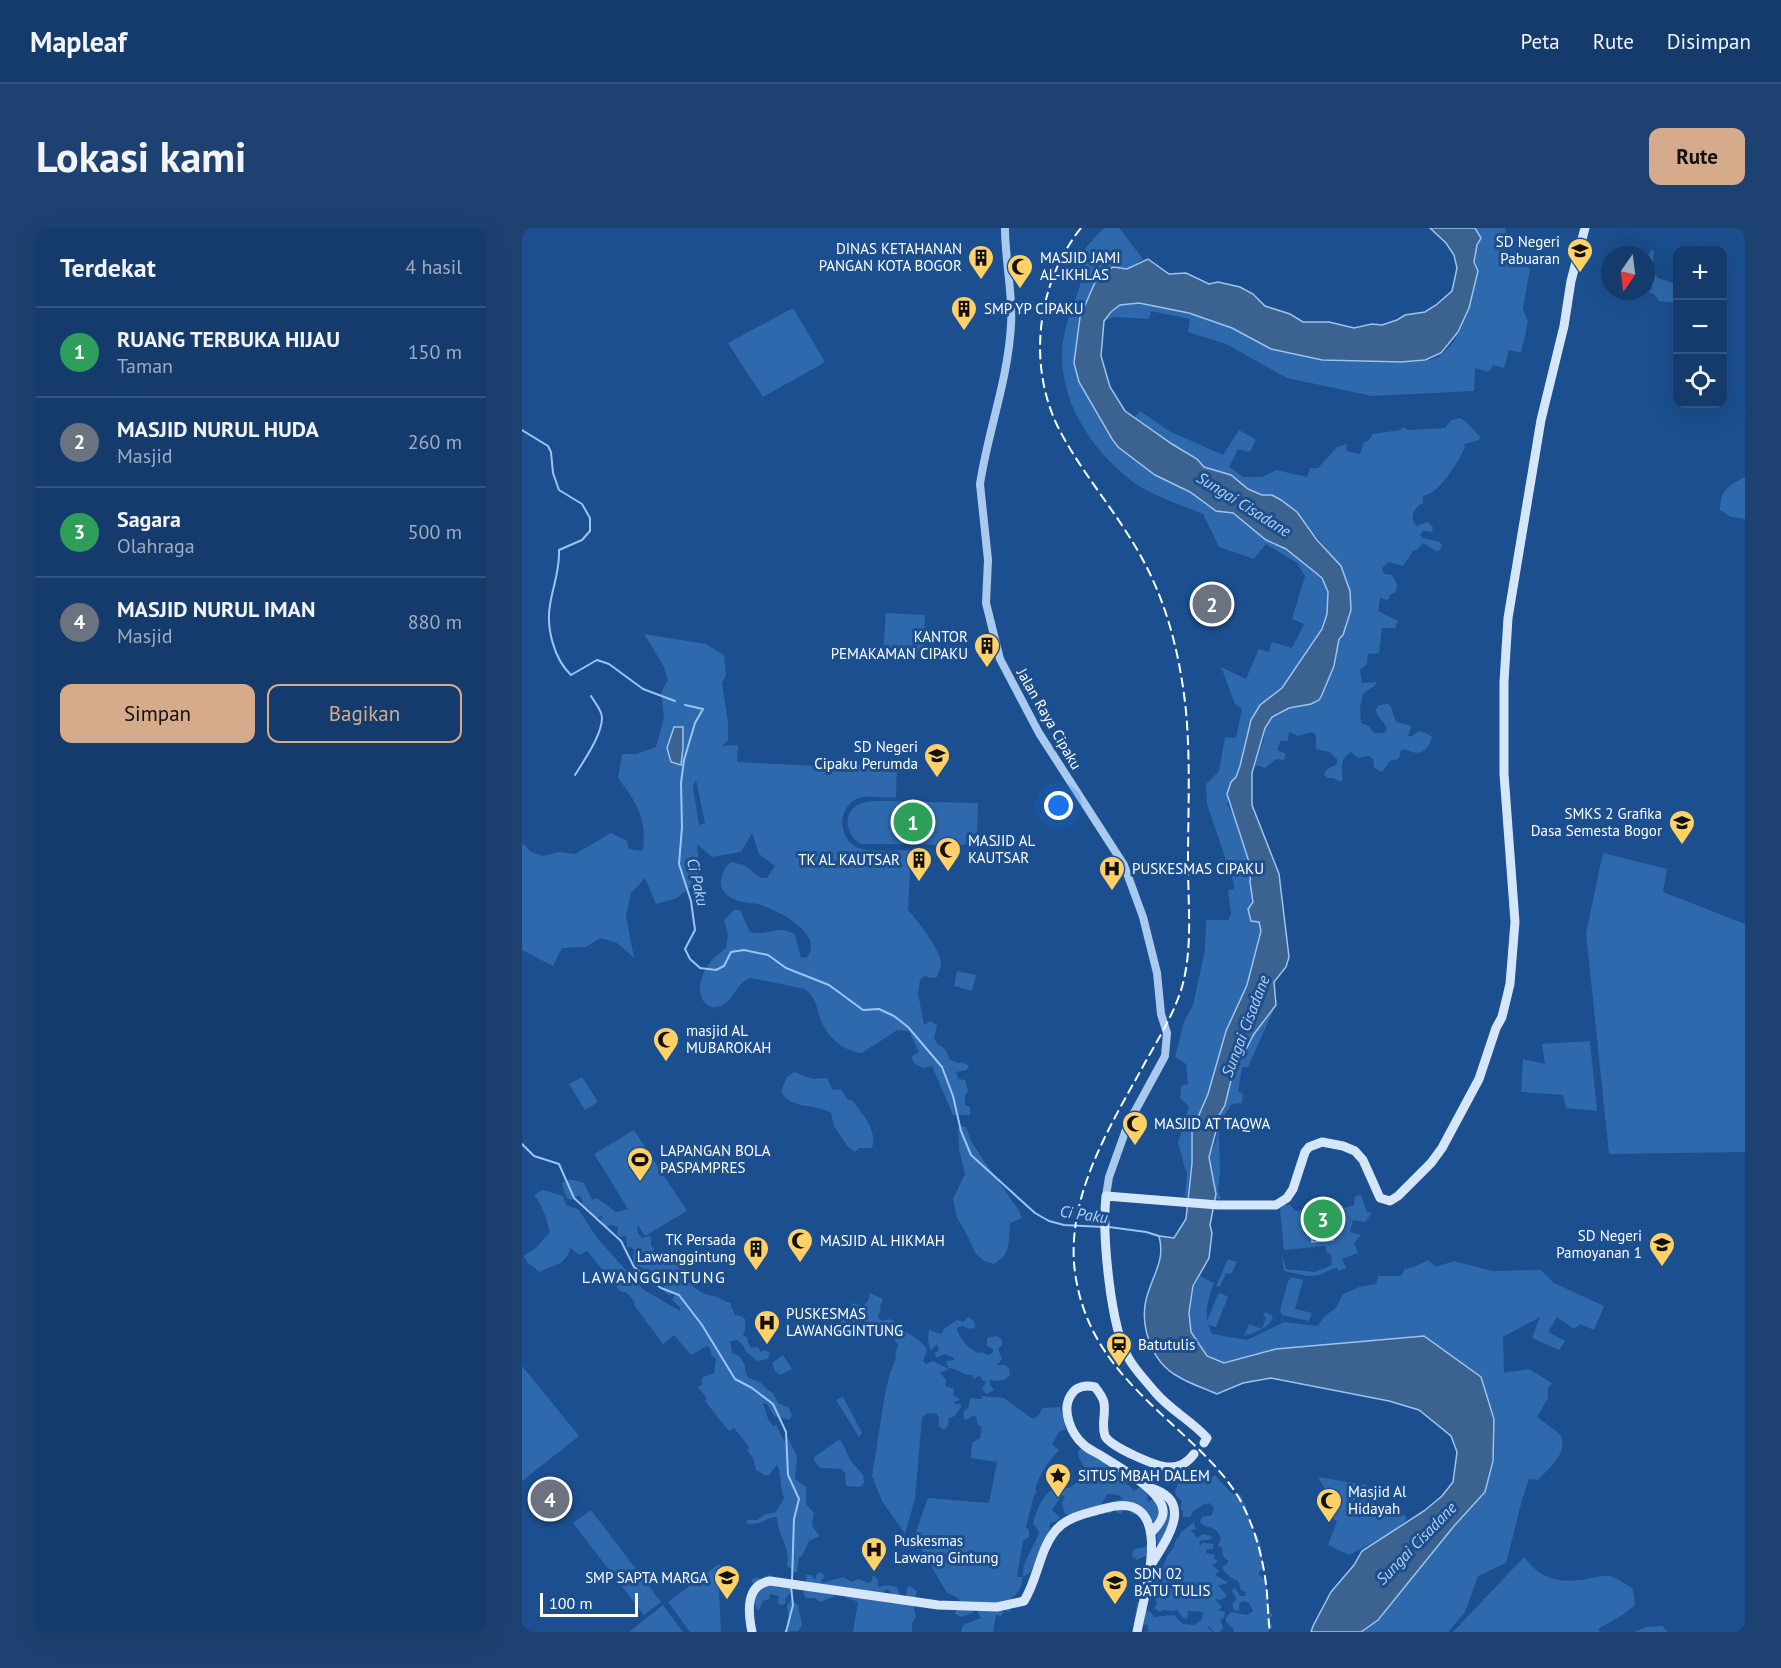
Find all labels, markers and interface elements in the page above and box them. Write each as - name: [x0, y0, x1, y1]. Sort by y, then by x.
- text: Mapleaf: [30, 23, 127, 60]
- text: Peta: [1520, 28, 1560, 55]
- text: Rute: [1593, 28, 1634, 55]
- text: Disimpan: [1667, 28, 1751, 55]
- button: Rute: [1649, 128, 1745, 185]
- text: Lokasi kami: [36, 129, 246, 184]
- place label: SD Negeri Pabuaran: [1496, 232, 1560, 268]
- school or university icon: SD Negeri Pabuaran: [1565, 236, 1595, 274]
- place label: DINAS KETAHANAN PANGAN KOTA BOGOR: [819, 239, 962, 275]
- building icon: DINAS KETAHANAN PANGAN KOTA BOGOR: [966, 243, 996, 281]
- north arrow: [1601, 246, 1655, 300]
- map controls: [1673, 246, 1727, 408]
- button: +: [1673, 246, 1727, 300]
- place label: MASJID JAMI AL-IKHLAS: [1040, 248, 1121, 284]
- text: Terdekat: [60, 251, 156, 284]
- mosque icon: MASJID JAMI AL-IKHLAS: [1005, 252, 1035, 290]
- text: 4 hasil: [405, 254, 462, 280]
- building icon: SMP YP CIPAKU: [949, 294, 979, 332]
- place label: SMP YP CIPAKU: [984, 299, 1083, 318]
- button: −: [1673, 300, 1727, 354]
- text: RUANG TERBUKA HIJAU: [117, 325, 340, 353]
- text: 1: [74, 339, 85, 365]
- text: 150 m: [408, 339, 462, 365]
- text: Taman: [117, 353, 173, 379]
- button: locate: [1673, 354, 1727, 408]
- text: MASJID NURUL HUDA: [117, 415, 319, 443]
- text: 2: [74, 429, 85, 455]
- text: 260 m: [408, 429, 462, 455]
- text: Masjid: [117, 443, 173, 469]
- water label: Sungai Cisadane: [1193, 467, 1295, 541]
- text: Sagara: [117, 505, 181, 533]
- text: 3: [74, 519, 85, 545]
- text: 500 m: [408, 519, 462, 545]
- text: Olahraga: [117, 533, 195, 559]
- pin: 2: [1192, 582, 1232, 626]
- text: MASJID NURUL IMAN: [117, 595, 315, 623]
- text: 4: [74, 609, 85, 635]
- text: 880 m: [408, 609, 462, 635]
- text: Masjid: [117, 623, 173, 649]
- place label: KANTOR PEMAKAMAN CIPAKU: [831, 627, 968, 663]
- building icon: KANTOR PEMAKAMAN CIPAKU: [972, 631, 1002, 669]
- street label: Jalan Raya Cipaku: [1012, 664, 1086, 773]
- button: Simpan: [60, 684, 255, 743]
- button: Bagikan: [267, 684, 462, 743]
- place label: SD Negeri Cipaku Perumda: [814, 737, 918, 773]
- school or university icon: SD Negeri Cipaku Perumda: [922, 741, 952, 779]
- your location: [1044, 791, 1073, 820]
- pin: 1: [894, 800, 932, 844]
- place label: SMKS 2 Grafika Dasa Semesta Bogor: [1531, 804, 1662, 840]
- school or university icon: SMKS 2 Grafika Dasa Semesta Bogor: [1667, 808, 1697, 846]
- place label: MASJID AL KAUTSAR: [968, 831, 1035, 867]
- mosque icon: MASJID AL KAUTSAR: [933, 835, 963, 873]
- building icon: TK AL KAUTSAR: [904, 845, 934, 883]
- place label: TK AL KAUTSAR: [798, 850, 900, 869]
- hospital icon: PUSKESMAS CIPAKU: [1097, 854, 1127, 892]
- water label: Ci Paku: [683, 856, 713, 908]
- place label: PUSKESMAS CIPAKU: [1132, 859, 1264, 878]
- water label: Sungai Cisadane: [1216, 972, 1274, 1080]
- place label: masjid AL MUBAROKAH: [686, 1021, 771, 1057]
- mosque icon: masjid AL MUBAROKAH: [651, 1025, 681, 1063]
- mosque icon: MASJID AT TAQWA: [1120, 1109, 1150, 1147]
- place label: MASJID AT TAQWA: [1154, 1114, 1270, 1133]
- place label: LAPANGAN BOLA PASPAMPRES: [660, 1141, 771, 1177]
- sports icon: LAPANGAN BOLA PASPAMPRES: [625, 1145, 655, 1183]
- pin: 3: [1304, 1196, 1342, 1242]
- water label: Ci Paku: [1059, 1201, 1109, 1227]
- mosque icon: MASJID AL HIKMAH: [785, 1226, 815, 1264]
- place label: SD Negeri Pamoyanan 1: [1556, 1226, 1642, 1262]
- place label: TK Persada Lawanggintung: [637, 1230, 736, 1266]
- school or university icon: SD Negeri Pamoyanan 1: [1647, 1230, 1677, 1268]
- place label: MASJID AL HIKMAH: [820, 1231, 945, 1250]
- building icon: TK Persada Lawanggintung: [741, 1234, 771, 1272]
- district label: LAWANGGINTUNG: [582, 1267, 726, 1287]
- place label: PUSKESMAS LAWANGGINTUNG: [786, 1304, 903, 1340]
- hospital icon: PUSKESMAS LAWANGGINTUNG: [752, 1308, 782, 1346]
- station icon: Batutulis: [1104, 1330, 1134, 1368]
- place label: Batutulis: [1138, 1335, 1195, 1354]
- place icon: SITUS MBAH DALEM: [1043, 1461, 1073, 1499]
- place label: SITUS MBAH DALEM: [1078, 1466, 1210, 1485]
- pin: 4: [531, 1476, 570, 1522]
- place label: Masjid Al Hidayah: [1348, 1482, 1407, 1518]
- mosque icon: Masjid Al Hidayah: [1314, 1486, 1344, 1524]
- water label: Sungai Cisadane: [1372, 1497, 1461, 1589]
- place label: Puskesmas Lawang Gintung: [894, 1531, 998, 1567]
- hospital icon: Puskesmas Lawang Gintung: [859, 1535, 889, 1573]
- school or university icon: SMP SAPTA MARGA: [712, 1563, 742, 1601]
- place label: SDN 02 BATU TULIS: [1134, 1564, 1210, 1600]
- place label: SMP SAPTA MARGA: [585, 1568, 708, 1587]
- school or university icon: SDN 02 BATU TULIS: [1100, 1568, 1130, 1606]
- scale bar: [540, 1590, 638, 1618]
- text: 100 m: [549, 1593, 592, 1613]

